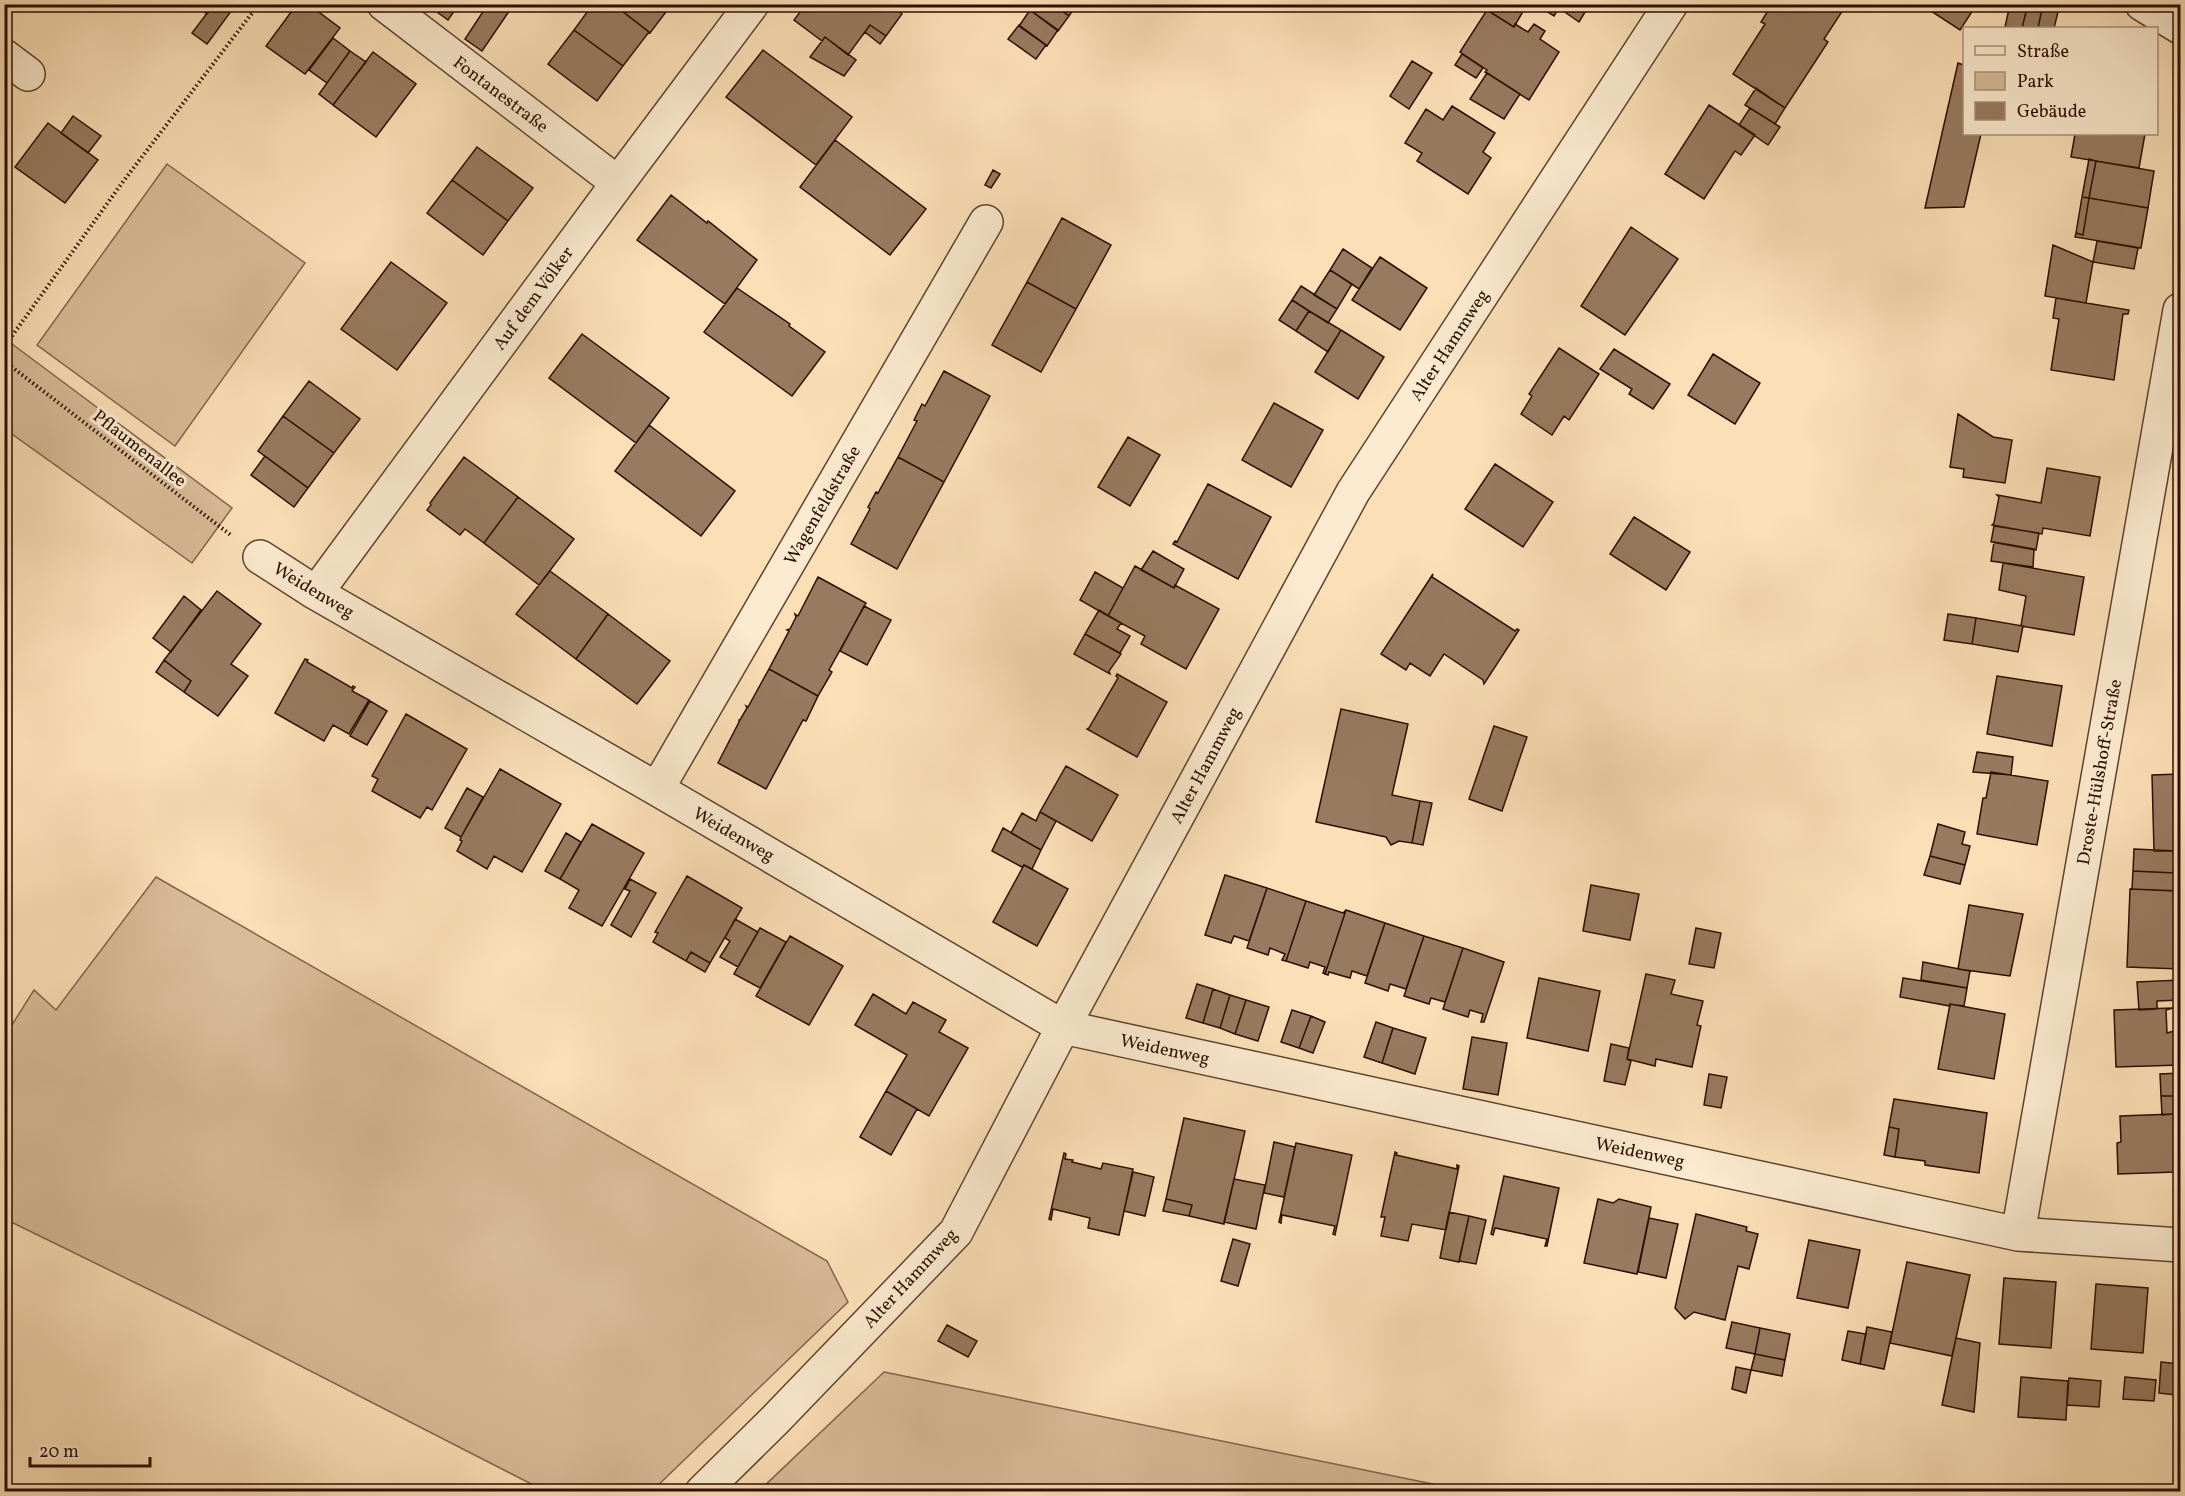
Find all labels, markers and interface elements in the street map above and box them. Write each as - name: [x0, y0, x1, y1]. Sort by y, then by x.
- legend: [1963, 27, 2158, 135]
- text: Straße: [2017, 40, 2069, 65]
- street label: Fontanestraße: [447, 51, 553, 139]
- text: Park: [2017, 70, 2054, 95]
- text: Gebäude: [2017, 100, 2086, 125]
- street label: Auf dem Völker: [488, 242, 581, 356]
- street label: Alter Hammweg: [1405, 285, 1496, 407]
- street label: Pflaumenallee: [87, 405, 191, 494]
- street label: Wagenfeldstraße: [779, 441, 868, 570]
- street label: Weidenweg: [268, 557, 359, 625]
- street label: Droste-Hülshoff-Straße: [2072, 677, 2129, 867]
- street label: Alter Hammweg: [1165, 703, 1248, 829]
- street label: Weidenweg: [688, 802, 779, 869]
- street label: Weidenweg: [1118, 1029, 1212, 1072]
- street label: Weidenweg: [1593, 1132, 1687, 1175]
- street label: Alter Hammweg: [858, 1223, 964, 1335]
- scale bar: [30, 1430, 150, 1468]
- text: 20 m: [39, 1440, 79, 1465]

